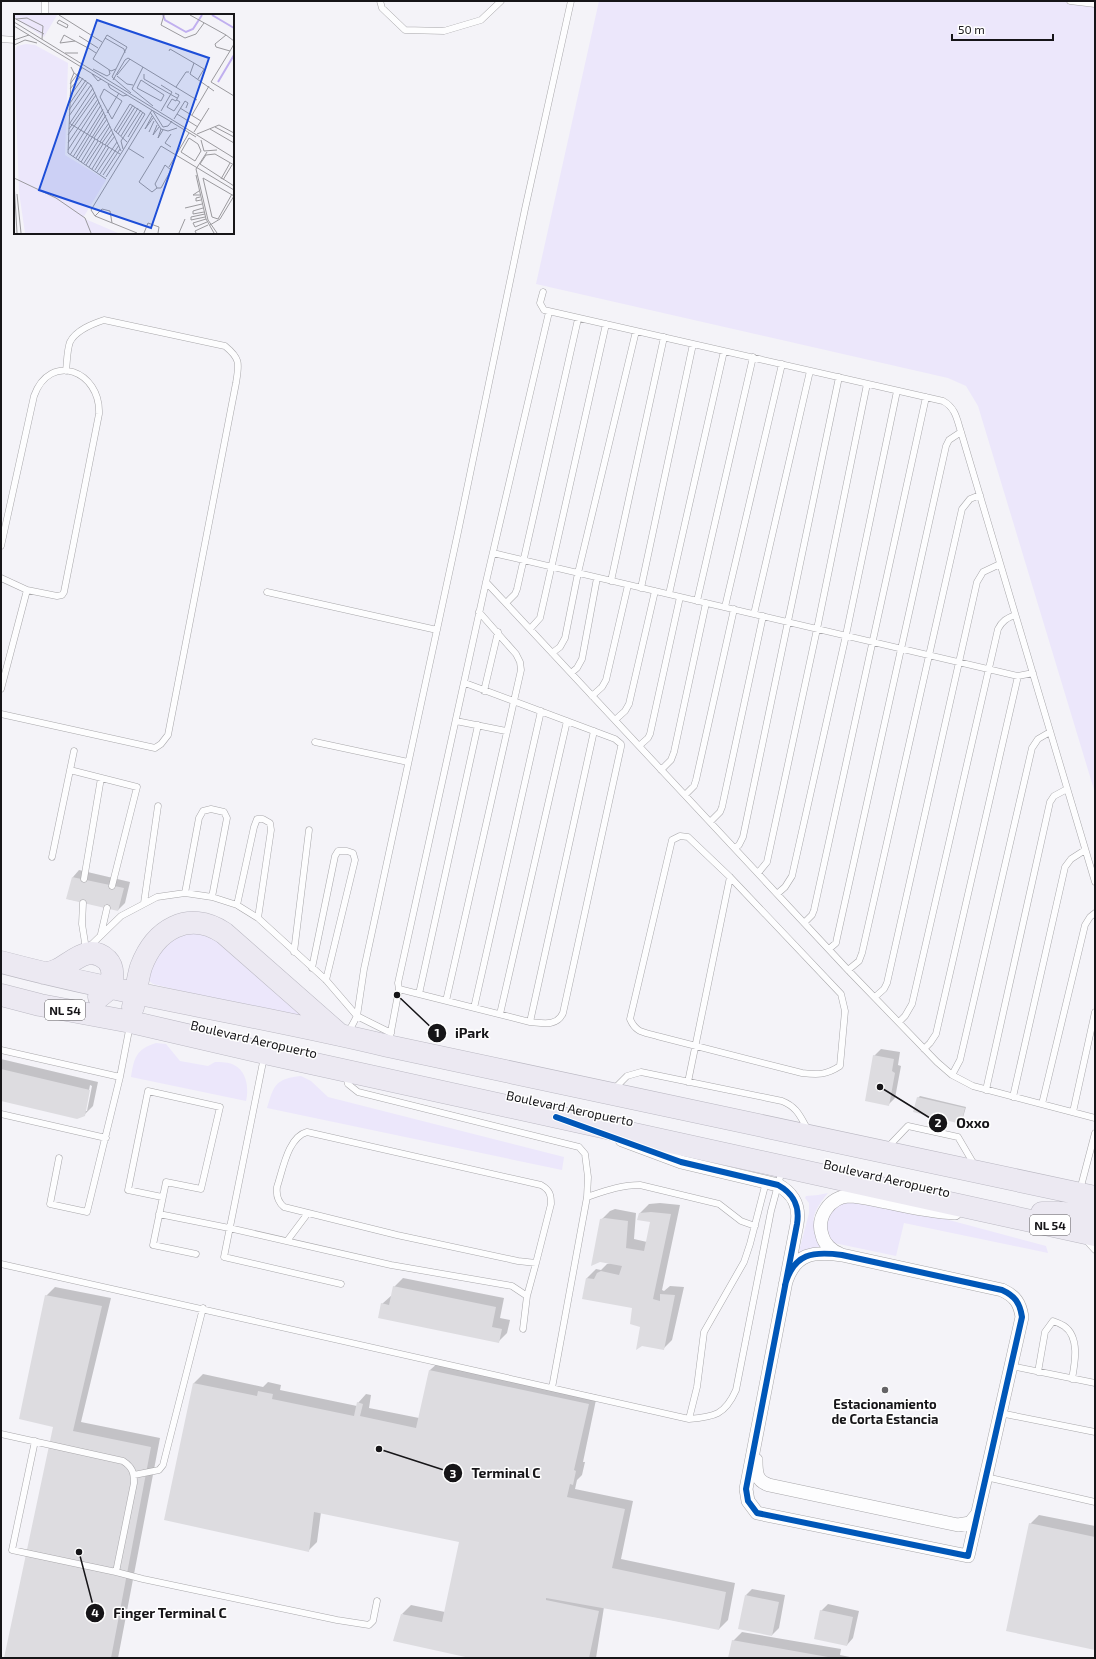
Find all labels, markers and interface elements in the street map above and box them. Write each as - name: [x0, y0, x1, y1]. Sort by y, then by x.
- inset map: [14, 14, 234, 234]
- scale bar: [952, 16, 1053, 42]
- text: 50 m: [958, 22, 985, 36]
- road number: NL 54: [45, 1000, 85, 1020]
- street label: Boulevard Aeropuerto: [189, 1017, 319, 1061]
- callout: iPark: [427, 1020, 497, 1046]
- text: iPark: [455, 1024, 489, 1041]
- text: 1: [434, 1025, 440, 1039]
- street label: Boulevard Aeropuerto: [505, 1087, 635, 1129]
- callout: Oxxo: [928, 1110, 997, 1136]
- text: Oxxo: [956, 1114, 990, 1131]
- text: 2: [935, 1115, 942, 1129]
- street label: Boulevard Aeropuerto: [822, 1156, 952, 1200]
- road number: NL 54: [1030, 1215, 1070, 1235]
- marker: Estacionamiento de Corta Estancia: [880, 1385, 890, 1395]
- place label: Estacionamiento de Corta Estancia: [832, 1396, 938, 1427]
- callout: Terminal C: [443, 1460, 549, 1486]
- text: Terminal C: [471, 1464, 541, 1481]
- text: 3: [450, 1466, 457, 1480]
- callout: Finger Terminal C: [85, 1600, 236, 1626]
- text: Finger Terminal C: [113, 1604, 227, 1621]
- text: 4: [91, 1605, 99, 1619]

